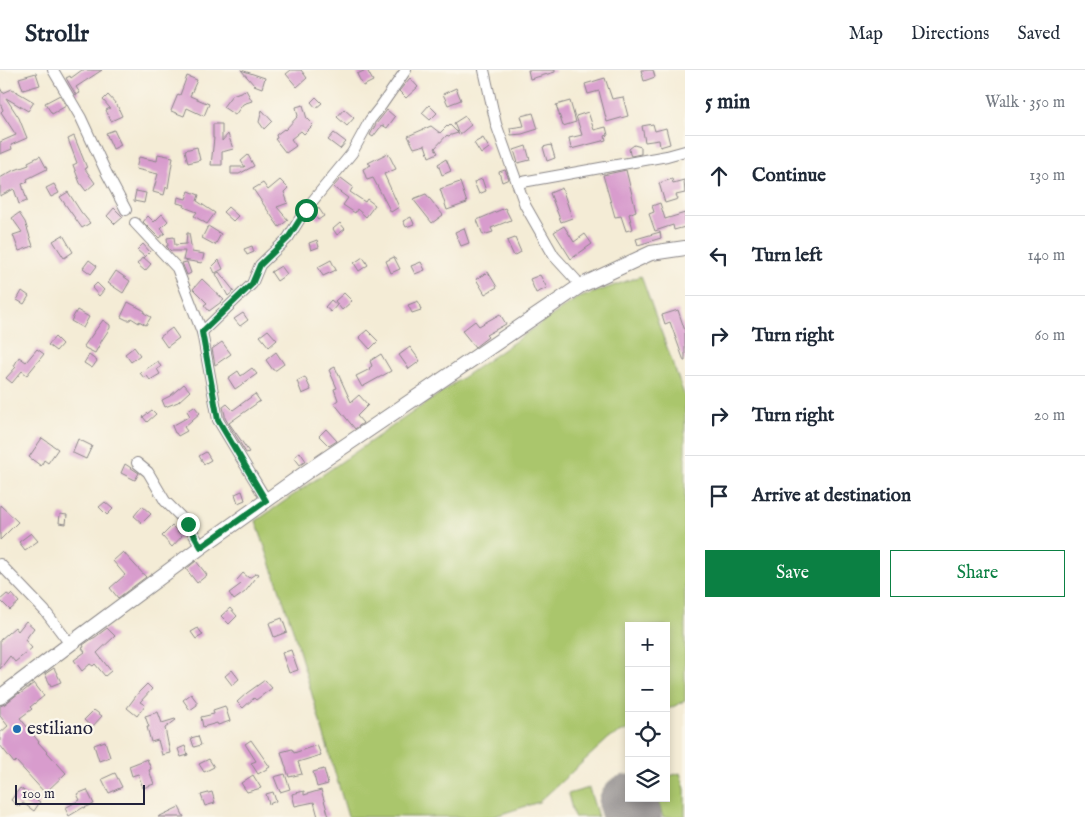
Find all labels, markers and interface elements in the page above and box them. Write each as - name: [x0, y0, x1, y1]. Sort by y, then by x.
- text: Strollr: [25, 19, 89, 50]
- text: Map: [849, 23, 883, 46]
- text: Directions: [911, 23, 989, 46]
- text: Saved: [1017, 23, 1060, 46]
- text: 5 min: [705, 89, 750, 116]
- text: Walk · 350 m: [985, 93, 1065, 113]
- icon: ahead: [705, 162, 733, 190]
- text: Continue: [752, 164, 826, 188]
- text: 130 m: [1029, 166, 1065, 186]
- route start: [295, 199, 318, 222]
- icon: left: [705, 242, 733, 270]
- text: Turn left: [752, 244, 823, 268]
- text: 140 m: [1027, 246, 1065, 266]
- icon: right: [705, 322, 733, 350]
- text: Turn right: [752, 324, 834, 348]
- text: 60 m: [1035, 326, 1065, 346]
- icon: right: [705, 402, 733, 430]
- text: Turn right: [752, 404, 834, 428]
- text: 20 m: [1034, 406, 1065, 426]
- icon: arrive: [705, 482, 733, 510]
- text: Arrive at destination: [752, 484, 911, 508]
- route end: [177, 513, 200, 536]
- button: Save: [705, 550, 880, 597]
- button: Share: [890, 550, 1065, 597]
- map controls: [625, 622, 670, 802]
- button: +: [625, 622, 670, 667]
- button: −: [625, 667, 670, 712]
- button: locate: [625, 712, 670, 757]
- place label: estiliano: [27, 717, 93, 741]
- marker: estiliano: [11, 723, 23, 735]
- button: layers: [625, 757, 670, 802]
- scale bar: [15, 782, 145, 805]
- text: 100 m: [22, 785, 55, 803]

